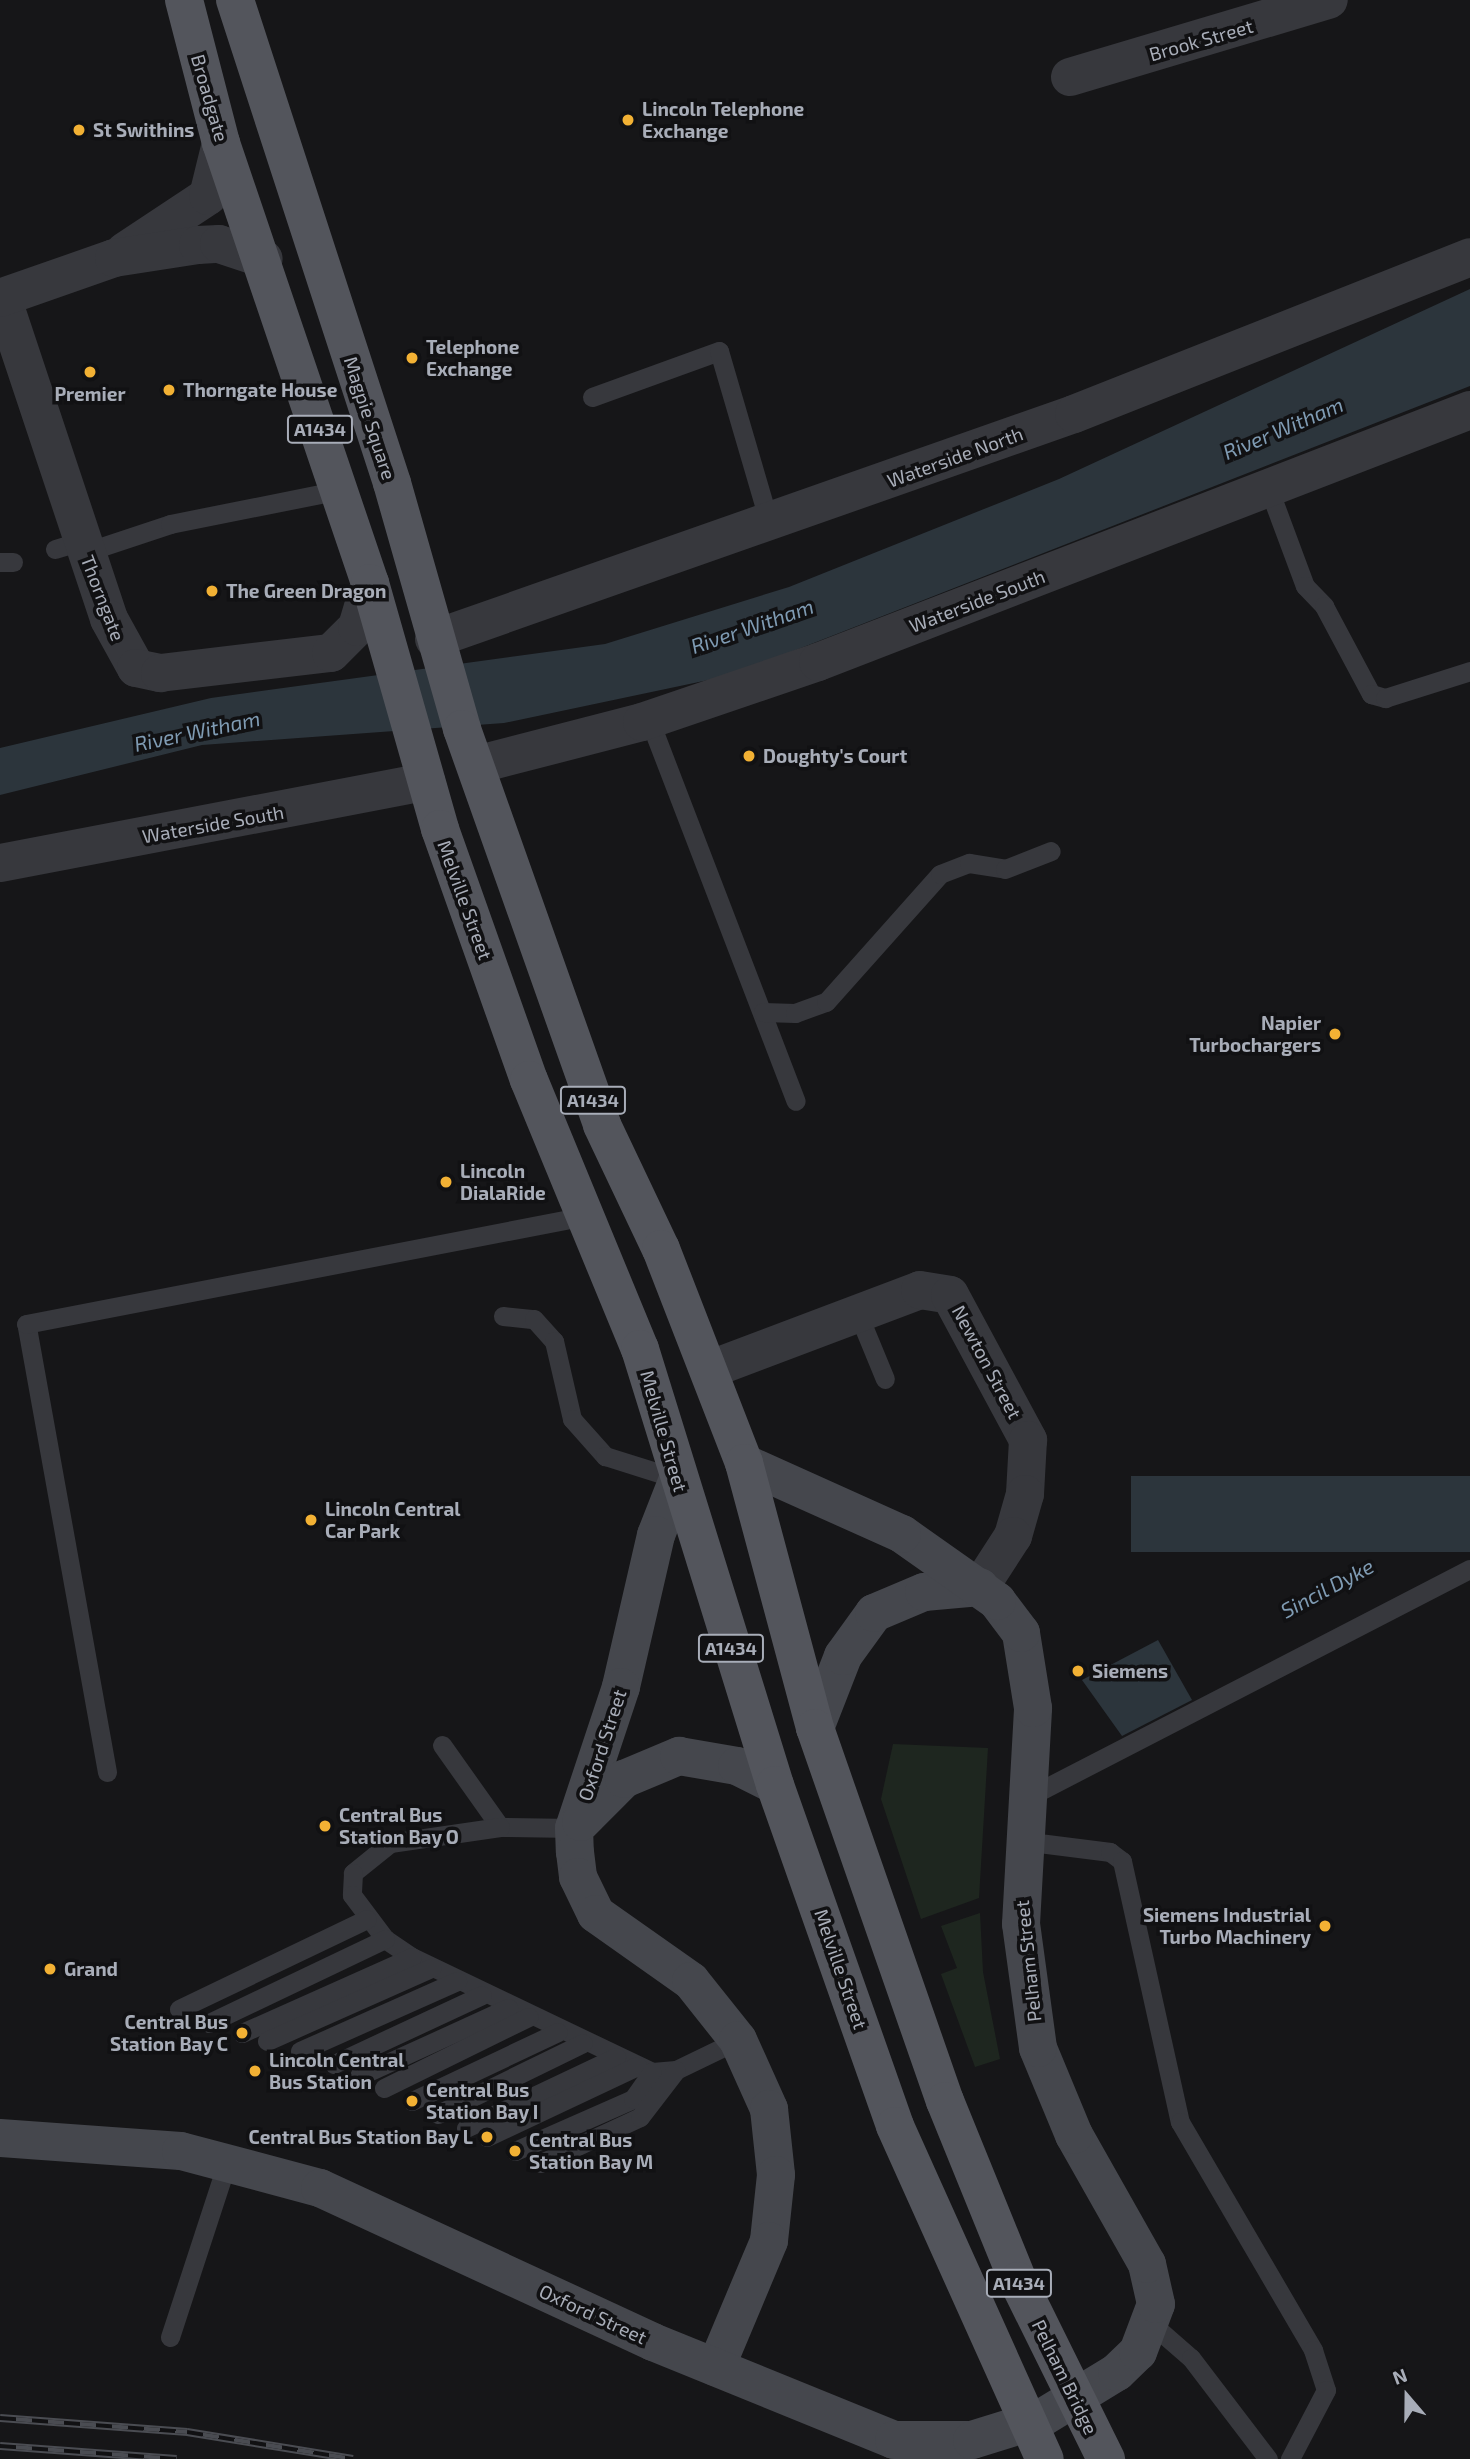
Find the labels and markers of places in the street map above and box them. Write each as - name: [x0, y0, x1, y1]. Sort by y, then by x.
- place label: Lincoln Telephone Exchange: [642, 98, 805, 142]
- marker: Lincoln Telephone Exchange: [620, 112, 636, 128]
- place label: St Swithins: [93, 119, 194, 141]
- marker: St Swithins: [71, 122, 87, 138]
- place label: Telephone Exchange: [426, 336, 519, 380]
- marker: Telephone Exchange: [404, 350, 420, 366]
- marker: Premier: [82, 364, 98, 380]
- place label: Thorngate House: [183, 379, 337, 401]
- marker: Thorngate House: [161, 382, 177, 398]
- place label: Premier: [54, 383, 126, 405]
- place label: The Green Dragon: [226, 580, 386, 602]
- marker: The Green Dragon: [204, 583, 220, 599]
- place label: Doughty's Court: [763, 745, 907, 767]
- marker: Doughty's Court: [741, 748, 757, 764]
- place label: Napier Turbochargers: [1189, 1012, 1321, 1056]
- marker: Napier Turbochargers: [1327, 1026, 1343, 1042]
- place label: Lincoln DialaRide: [460, 1160, 546, 1204]
- marker: Lincoln DialaRide: [438, 1174, 454, 1190]
- place label: Lincoln Central Car Park: [325, 1498, 461, 1542]
- marker: Lincoln Central Car Park: [303, 1512, 319, 1528]
- place label: Siemens: [1092, 1660, 1168, 1682]
- marker: Siemens: [1070, 1663, 1086, 1679]
- place label: Central Bus Station Bay O: [339, 1804, 459, 1848]
- marker: Central Bus Station Bay O: [317, 1818, 333, 1834]
- place label: Siemens Industrial Turbo Machinery: [1143, 1904, 1311, 1948]
- marker: Siemens Industrial Turbo Machinery: [1317, 1918, 1333, 1934]
- place label: Grand: [64, 1958, 118, 1980]
- marker: Grand: [42, 1961, 58, 1977]
- place label: Central Bus Station Bay C: [110, 2011, 228, 2055]
- marker: Central Bus Station Bay C: [234, 2025, 250, 2041]
- place label: Lincoln Central Bus Station: [269, 2049, 405, 2093]
- marker: Lincoln Central Bus Station: [247, 2063, 263, 2079]
- place label: Central Bus Station Bay I: [426, 2079, 539, 2123]
- marker: Central Bus Station Bay I: [404, 2093, 420, 2109]
- place label: Central Bus Station Bay L: [248, 2126, 473, 2148]
- marker: Central Bus Station Bay L: [479, 2129, 495, 2145]
- place label: Central Bus Station Bay M: [529, 2129, 654, 2173]
- marker: Central Bus Station Bay M: [507, 2143, 523, 2159]

